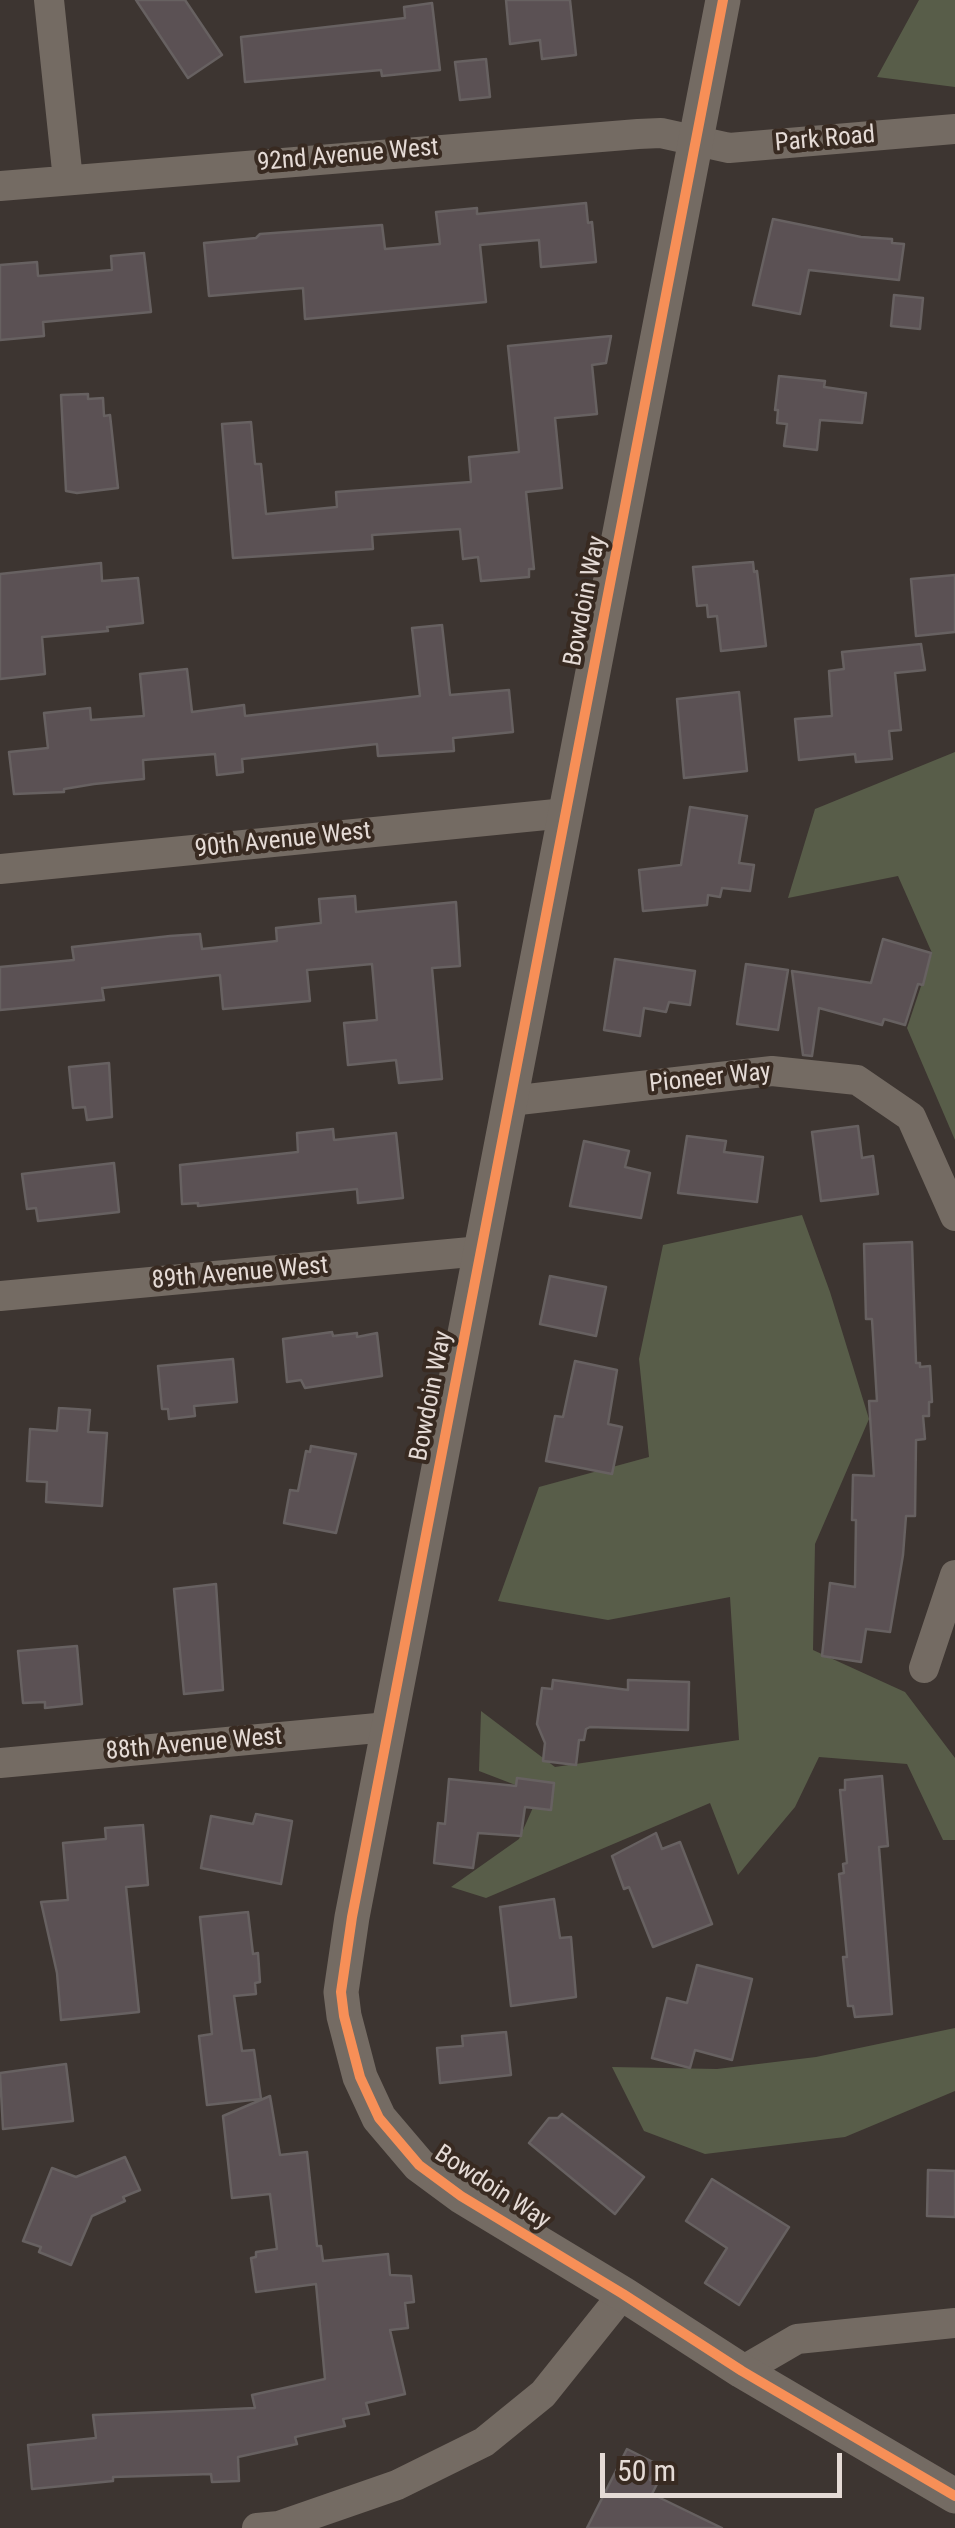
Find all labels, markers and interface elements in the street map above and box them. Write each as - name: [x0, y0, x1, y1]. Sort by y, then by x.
- street label: Park Road: [774, 121, 876, 159]
- street label: 92nd Avenue West: [256, 133, 440, 179]
- street label: Bowdoin Way: [559, 533, 613, 669]
- street label: 90th Avenue West: [194, 817, 372, 865]
- street label: Pioneer Way: [648, 1058, 772, 1100]
- street label: 89th Avenue West: [151, 1251, 329, 1297]
- street label: Bowdoin Way: [405, 1328, 459, 1464]
- street label: 88th Avenue West: [105, 1722, 283, 1768]
- street label: Bowdoin Way: [429, 2140, 555, 2236]
- scale bar: [605, 2433, 848, 2495]
- text: 50 m: [617, 2453, 676, 2488]

